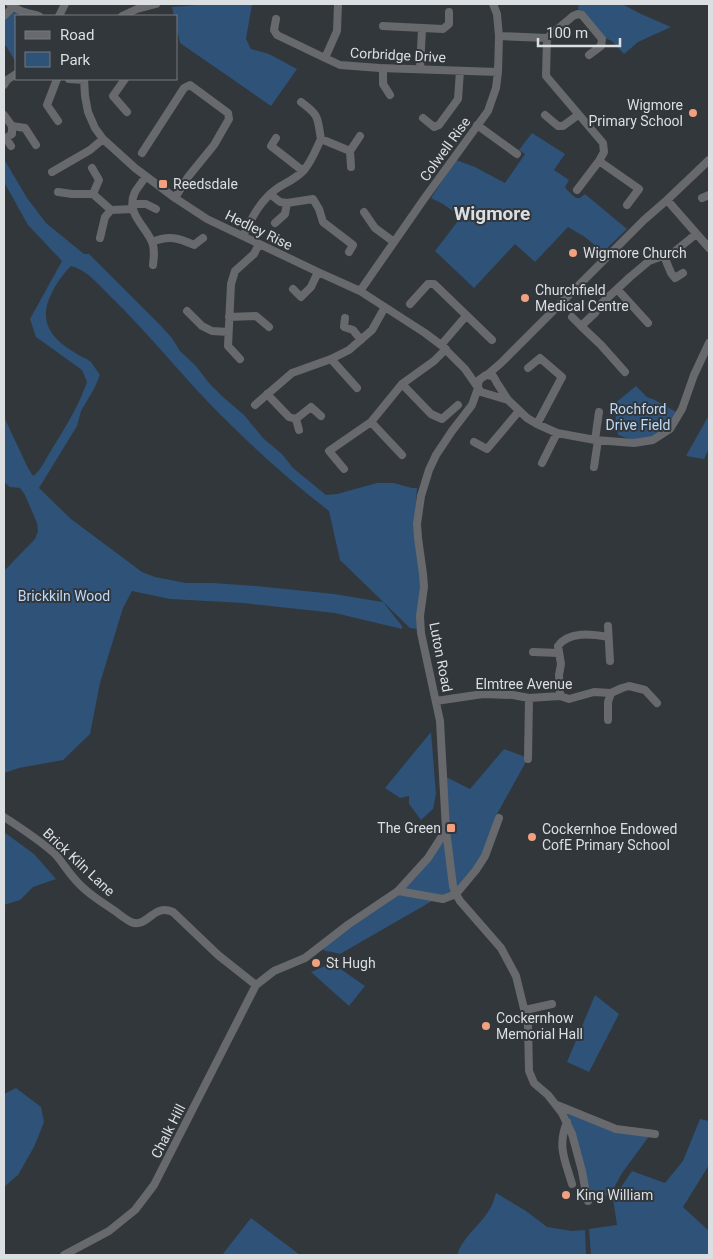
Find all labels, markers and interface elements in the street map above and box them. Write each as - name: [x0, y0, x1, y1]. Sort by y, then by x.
- legend: [15, 15, 178, 80]
- scale bar: [538, 15, 620, 47]
- text: 100 m: [546, 24, 588, 42]
- text: Road: [60, 26, 94, 44]
- street label: Corbridge Drive: [350, 44, 446, 66]
- text: Park: [60, 51, 91, 69]
- place label: Wigmore Primary School: [588, 97, 683, 129]
- marker: Wigmore Primary School: [687, 107, 699, 119]
- street label: Colwell Rise: [416, 114, 474, 184]
- place label: Reedsdale: [173, 176, 238, 192]
- marker: Reedsdale: [157, 178, 169, 190]
- district label: Wigmore: [454, 202, 530, 225]
- street label: Hedley Rise: [223, 207, 295, 253]
- place label: Wigmore Church: [583, 245, 687, 261]
- marker: Wigmore Church: [567, 247, 579, 259]
- place label: Churchfield Medical Centre: [535, 282, 629, 314]
- marker: Churchfield Medical Centre: [519, 292, 531, 304]
- park label: Rochford Drive Field: [606, 401, 670, 433]
- park label: Brickkiln Wood: [18, 588, 110, 604]
- street label: Luton Road: [426, 621, 456, 693]
- street label: Elmtree Avenue: [476, 676, 572, 692]
- place label: The Green: [377, 820, 441, 836]
- place label: Cockernhoe Endowed CofE Primary School: [542, 821, 677, 853]
- marker: The Green: [445, 822, 457, 834]
- street label: Brick Kiln Lane: [40, 825, 118, 899]
- marker: Cockernhoe Endowed CofE Primary School: [526, 831, 538, 843]
- place label: St Hugh: [326, 955, 376, 971]
- marker: St Hugh: [310, 957, 322, 969]
- place label: Cockernhow Memorial Hall: [496, 1010, 583, 1042]
- marker: Cockernhow Memorial Hall: [480, 1020, 492, 1032]
- street label: Chalk Hill: [148, 1101, 188, 1161]
- place label: King William: [576, 1187, 653, 1203]
- marker: King William: [560, 1189, 572, 1201]

